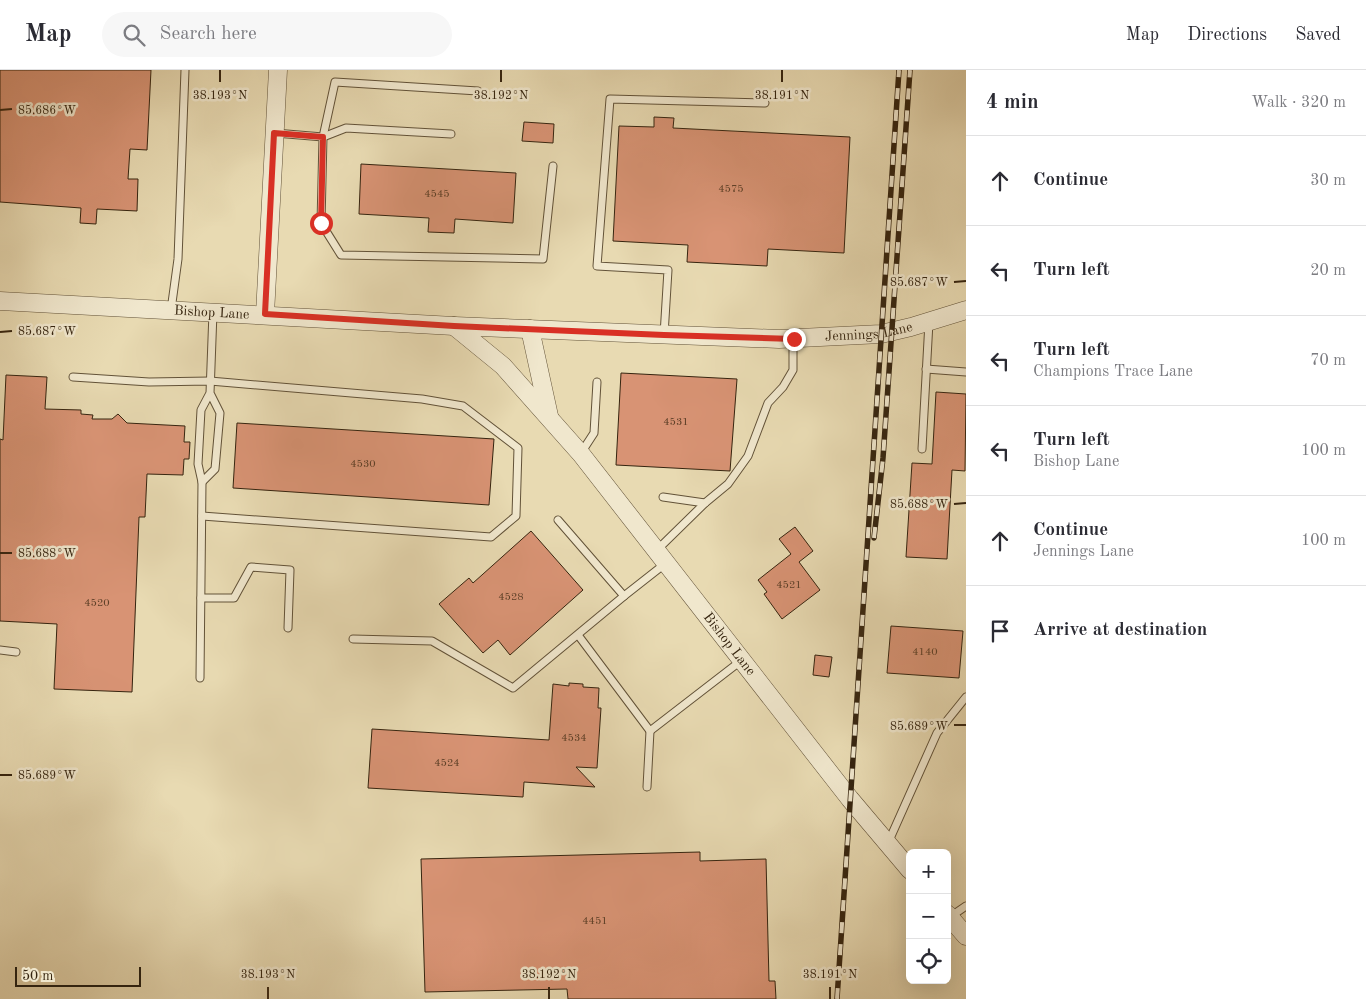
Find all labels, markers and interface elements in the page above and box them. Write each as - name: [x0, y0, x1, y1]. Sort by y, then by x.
- search box: [102, 12, 452, 57]
- icon: search: [120, 21, 148, 49]
- text: Map: [25, 23, 72, 47]
- text: Search here: [160, 25, 257, 44]
- text: Map: [1126, 26, 1159, 44]
- text: Directions: [1187, 26, 1267, 44]
- text: Saved: [1295, 26, 1341, 44]
- text: 38.193°N: [193, 90, 247, 102]
- text: 38.192°N: [474, 90, 528, 102]
- text: 38.191°N: [755, 90, 809, 102]
- text: 4 min: [986, 92, 1039, 113]
- text: Walk · 320 m: [1251, 95, 1346, 111]
- text: 85.686°W: [18, 104, 76, 117]
- icon: ahead: [986, 167, 1014, 195]
- text: Continue: [1033, 171, 1108, 190]
- text: 30 m: [1310, 173, 1346, 189]
- house number: 4575: [718, 184, 744, 195]
- house number: 4545: [424, 189, 450, 200]
- route start: [310, 212, 333, 235]
- icon: left: [986, 257, 1014, 285]
- text: Turn left: [1033, 261, 1110, 280]
- text: 20 m: [1310, 263, 1346, 279]
- text: 85.687°W: [890, 276, 948, 289]
- street label: Bishop Lane: [174, 304, 250, 322]
- street label: Jennings Lane: [824, 320, 914, 344]
- text: 85.687°W: [18, 325, 76, 338]
- route end: [783, 328, 806, 351]
- text: Turn left: [1033, 341, 1110, 360]
- icon: left: [986, 347, 1014, 375]
- text: 70 m: [1310, 353, 1346, 369]
- text: Champions Trace Lane: [1033, 364, 1193, 380]
- house number: 4531: [663, 417, 689, 428]
- text: Turn left: [1033, 431, 1110, 450]
- icon: left: [986, 437, 1014, 465]
- text: 100 m: [1301, 443, 1346, 459]
- text: Bishop Lane: [1033, 454, 1119, 470]
- house number: 4530: [350, 459, 376, 470]
- text: 85.688°W: [890, 498, 948, 511]
- text: Continue: [1033, 521, 1108, 540]
- icon: ahead: [986, 527, 1014, 555]
- text: 100 m: [1301, 533, 1346, 549]
- text: Jennings Lane: [1033, 544, 1134, 560]
- text: 85.688°W: [18, 547, 76, 560]
- house number: 4521: [776, 580, 802, 591]
- house number: 4528: [498, 592, 524, 603]
- house number: 4520: [84, 598, 110, 609]
- street label: Bishop Lane: [701, 610, 758, 678]
- icon: arrive: [986, 617, 1014, 645]
- text: Arrive at destination: [1033, 621, 1207, 640]
- house number: 4140: [912, 647, 938, 658]
- text: 85.689°W: [890, 720, 948, 733]
- house number: 4534: [561, 733, 587, 744]
- house number: 4524: [434, 758, 460, 769]
- text: 85.689°W: [18, 769, 76, 782]
- map controls: [906, 849, 951, 984]
- button: +: [906, 849, 951, 894]
- button: −: [906, 894, 951, 939]
- house number: 4451: [582, 916, 608, 927]
- button: locate: [906, 939, 951, 984]
- scale bar: [15, 964, 141, 987]
- text: 50 m: [22, 969, 53, 983]
- text: 38.193°N: [241, 969, 295, 981]
- text: 38.192°N: [522, 969, 576, 981]
- text: 38.191°N: [803, 969, 857, 981]

